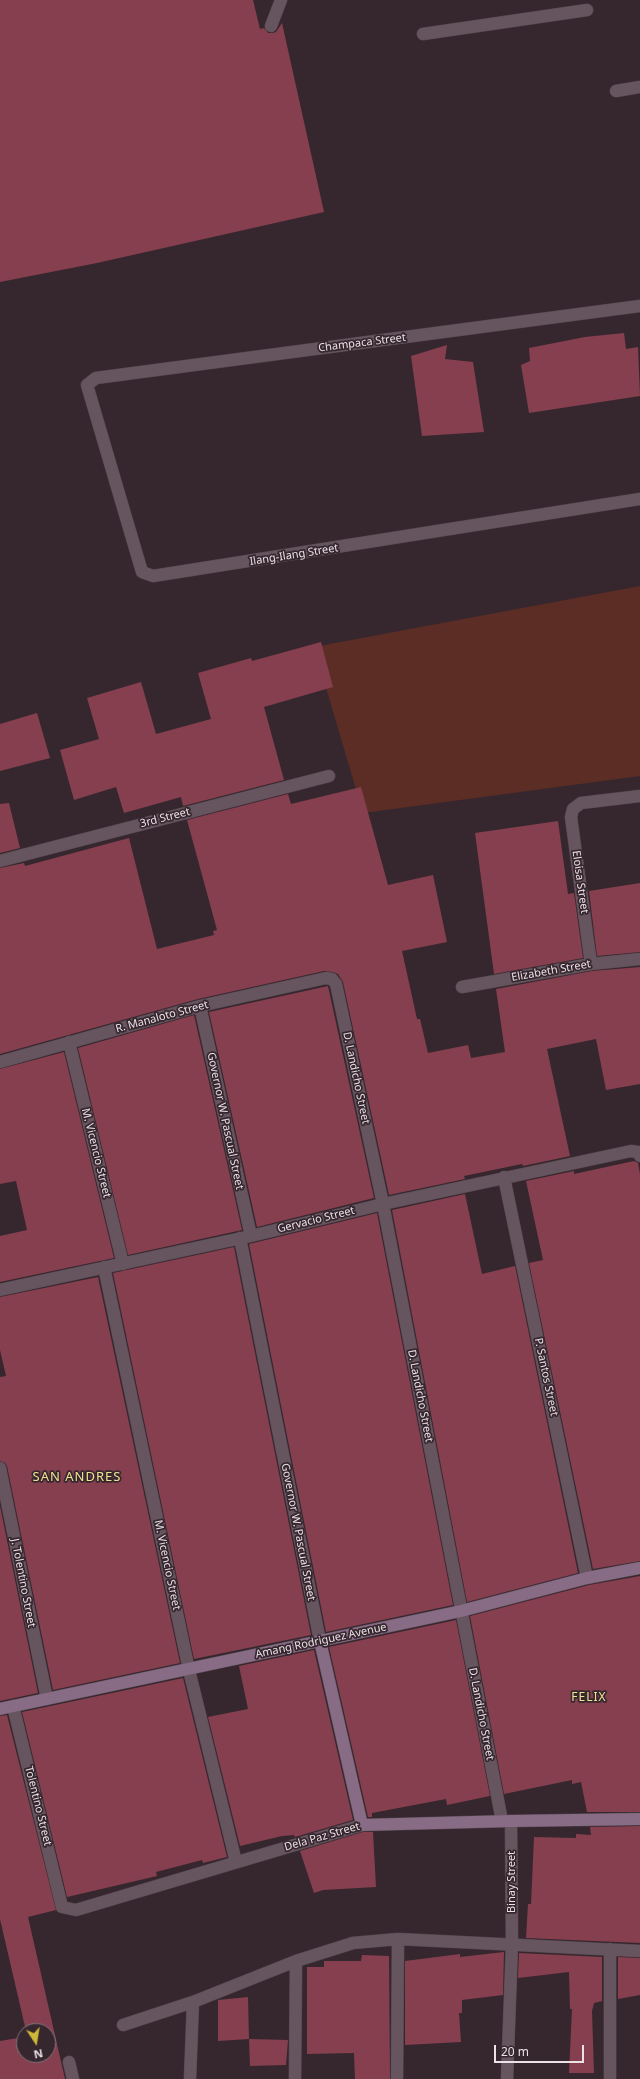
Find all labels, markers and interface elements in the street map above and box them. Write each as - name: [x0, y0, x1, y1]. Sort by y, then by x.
- street label: Champaca Street: [317, 331, 407, 355]
- street label: Ilang-Ilang Street: [249, 541, 339, 569]
- street label: 3rd Street: [139, 805, 191, 831]
- street label: Eloisa Street: [569, 850, 591, 914]
- street label: Elizabeth Street: [510, 958, 592, 984]
- street label: R. Manaloto Street: [114, 998, 210, 1036]
- street label: D. Landicho Street: [340, 1031, 372, 1125]
- street label: Governor W. Pascual Street: [204, 1051, 246, 1191]
- street label: M. Vicencio Street: [78, 1107, 114, 1199]
- street label: Gervacio Street: [276, 1204, 356, 1236]
- street label: P. Santos Street: [531, 1337, 561, 1417]
- street label: D. Landicho Street: [405, 1349, 435, 1443]
- street label: Governor W. Pascual Street: [278, 1462, 318, 1602]
- district label: SAN ANDRES: [33, 1469, 121, 1485]
- street label: M. Vicencio Street: [151, 1519, 183, 1611]
- street label: J. Tolentino Street: [8, 1537, 38, 1629]
- street label: Amang Rodriguez Avenue: [254, 1621, 388, 1661]
- street label: D. Landicho Street: [466, 1667, 496, 1761]
- district label: FELIX: [571, 1691, 607, 1705]
- street label: Tolentino Street: [22, 1765, 54, 1847]
- street label: Dela Paz Street: [283, 1820, 361, 1854]
- street label: Binay Street: [505, 1851, 519, 1913]
- north arrow: [16, 2023, 56, 2063]
- scale bar: [496, 2037, 586, 2063]
- text: 20 m: [501, 2043, 529, 2060]
- text: N: [32, 2046, 44, 2063]

